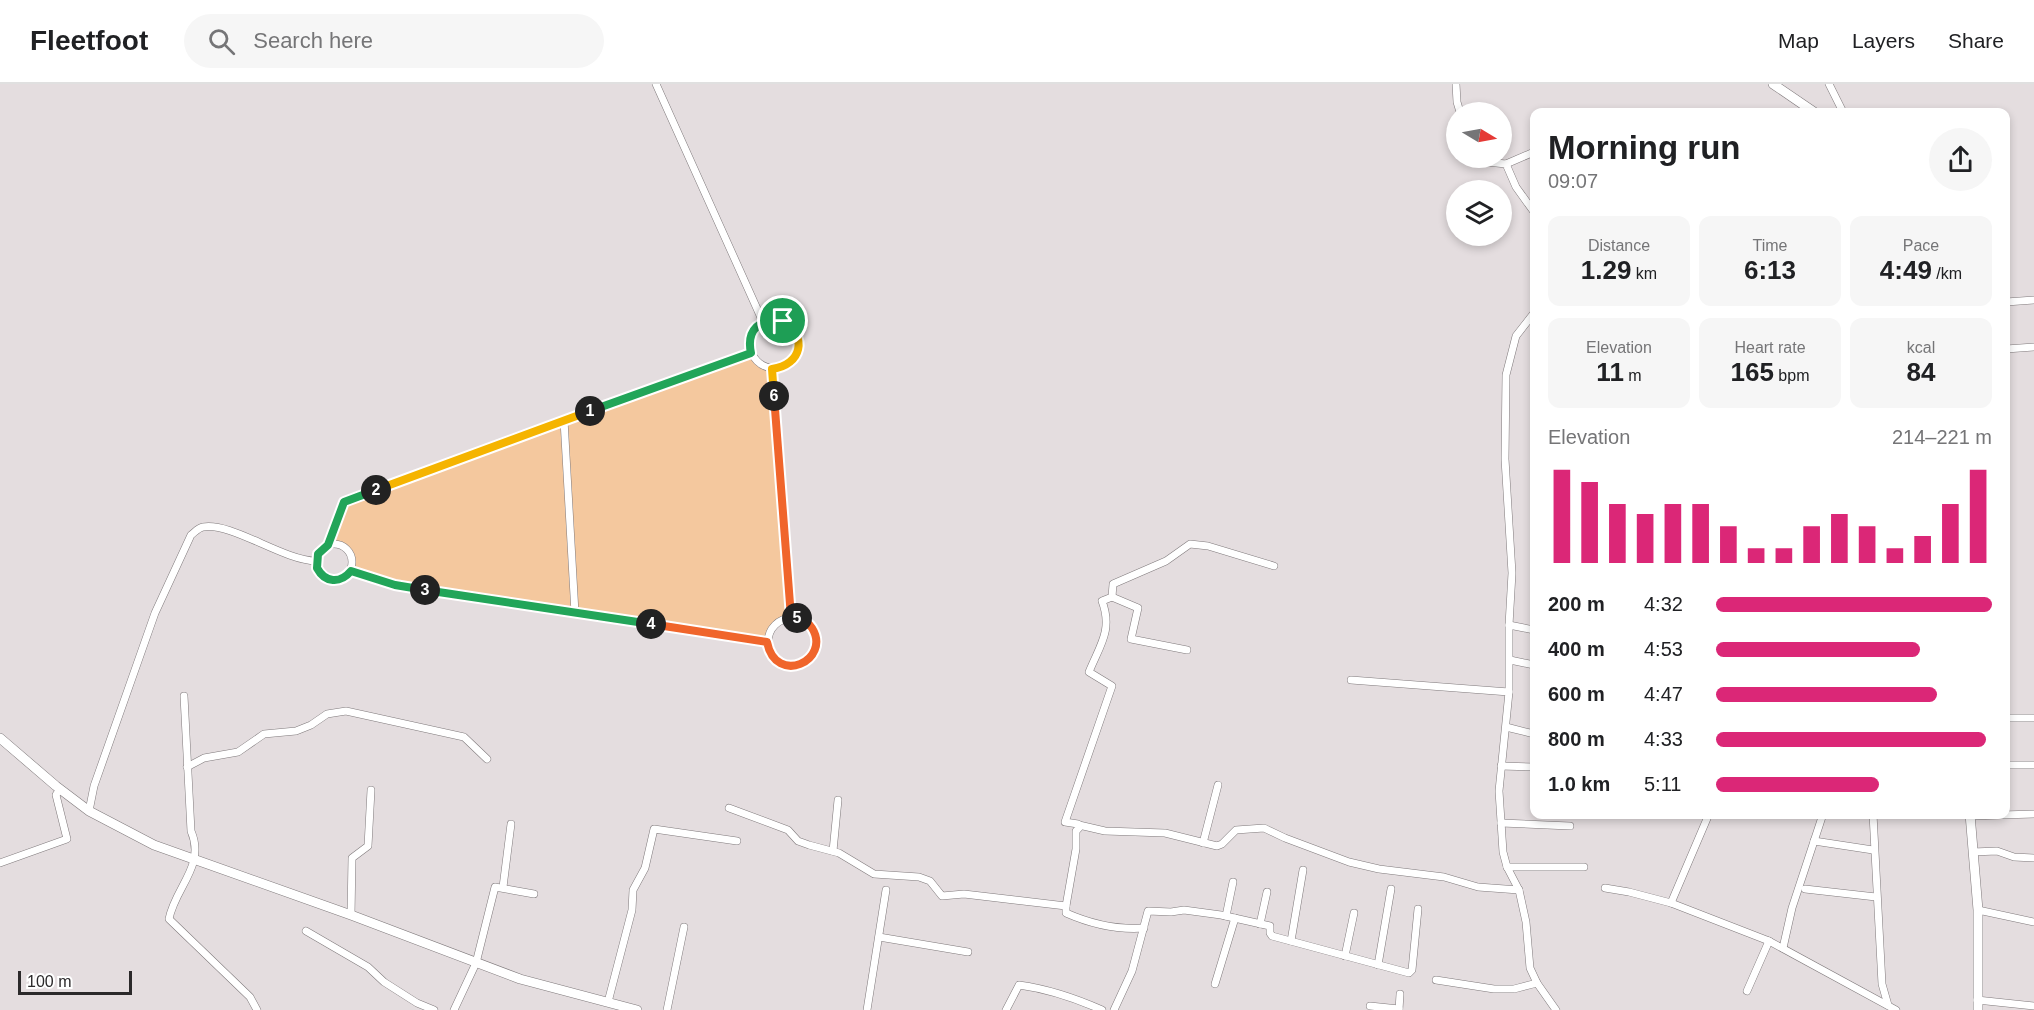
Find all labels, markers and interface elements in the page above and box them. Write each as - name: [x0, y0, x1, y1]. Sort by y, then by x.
- search box: [184, 14, 604, 68]
- text: Fleetfoot: [30, 25, 148, 56]
- icon: search: [205, 25, 238, 58]
- text: Search here: [253, 28, 373, 53]
- text: Map: [1778, 29, 1819, 52]
- text: Layers: [1852, 29, 1915, 52]
- text: Share: [1948, 29, 2004, 52]
- north arrow: [1446, 102, 1512, 168]
- map controls: [1446, 102, 1512, 246]
- button: share: [1929, 128, 1992, 191]
- text: Morning run: [1548, 129, 1740, 166]
- text: 09:07: [1548, 170, 1598, 192]
- button: layers: [1446, 180, 1512, 246]
- text: Distance: [1588, 237, 1650, 254]
- text: Time: [1753, 237, 1787, 254]
- text: Pace: [1903, 237, 1939, 254]
- text: 1.29: [1581, 255, 1631, 285]
- text: 6:13: [1744, 255, 1796, 285]
- text: 4:49: [1880, 255, 1932, 285]
- text: km: [1631, 265, 1657, 282]
- text: /km: [1932, 265, 1962, 282]
- pin: [757, 295, 808, 346]
- icon: arrive: [766, 304, 799, 337]
- text: Elevation: [1586, 339, 1652, 356]
- text: Heart rate: [1734, 339, 1806, 356]
- text: kcal: [1907, 339, 1935, 356]
- text: 11: [1596, 357, 1624, 387]
- text: 165: [1731, 357, 1774, 387]
- text: 84: [1907, 357, 1935, 387]
- text: m: [1624, 367, 1642, 384]
- text: bpm: [1774, 367, 1809, 384]
- pin: 6: [759, 381, 789, 411]
- text: 6: [770, 387, 778, 404]
- pin: 1: [575, 396, 605, 426]
- text: 1: [586, 402, 594, 419]
- text: Elevation: [1548, 426, 1630, 448]
- text: 214–221 m: [1892, 426, 1992, 448]
- pin: 2: [361, 475, 391, 505]
- text: 2: [372, 481, 380, 498]
- pin: 3: [410, 575, 440, 605]
- text: 3: [421, 581, 429, 598]
- text: 200 m: [1548, 593, 1605, 615]
- text: 4:32: [1644, 593, 1683, 615]
- pin: 5: [782, 603, 812, 633]
- pin: 4: [636, 609, 666, 639]
- text: 5: [793, 609, 801, 626]
- text: 4: [647, 615, 655, 632]
- text: 400 m: [1548, 638, 1605, 660]
- text: 4:53: [1644, 638, 1683, 660]
- text: 600 m: [1548, 683, 1605, 705]
- text: 4:47: [1644, 683, 1683, 705]
- text: 800 m: [1548, 728, 1605, 750]
- text: 4:33: [1644, 728, 1683, 750]
- text: 1.0 km: [1548, 773, 1610, 795]
- text: 5:11: [1644, 773, 1681, 795]
- scale bar: [18, 968, 132, 996]
- text: 100 m: [27, 973, 71, 990]

